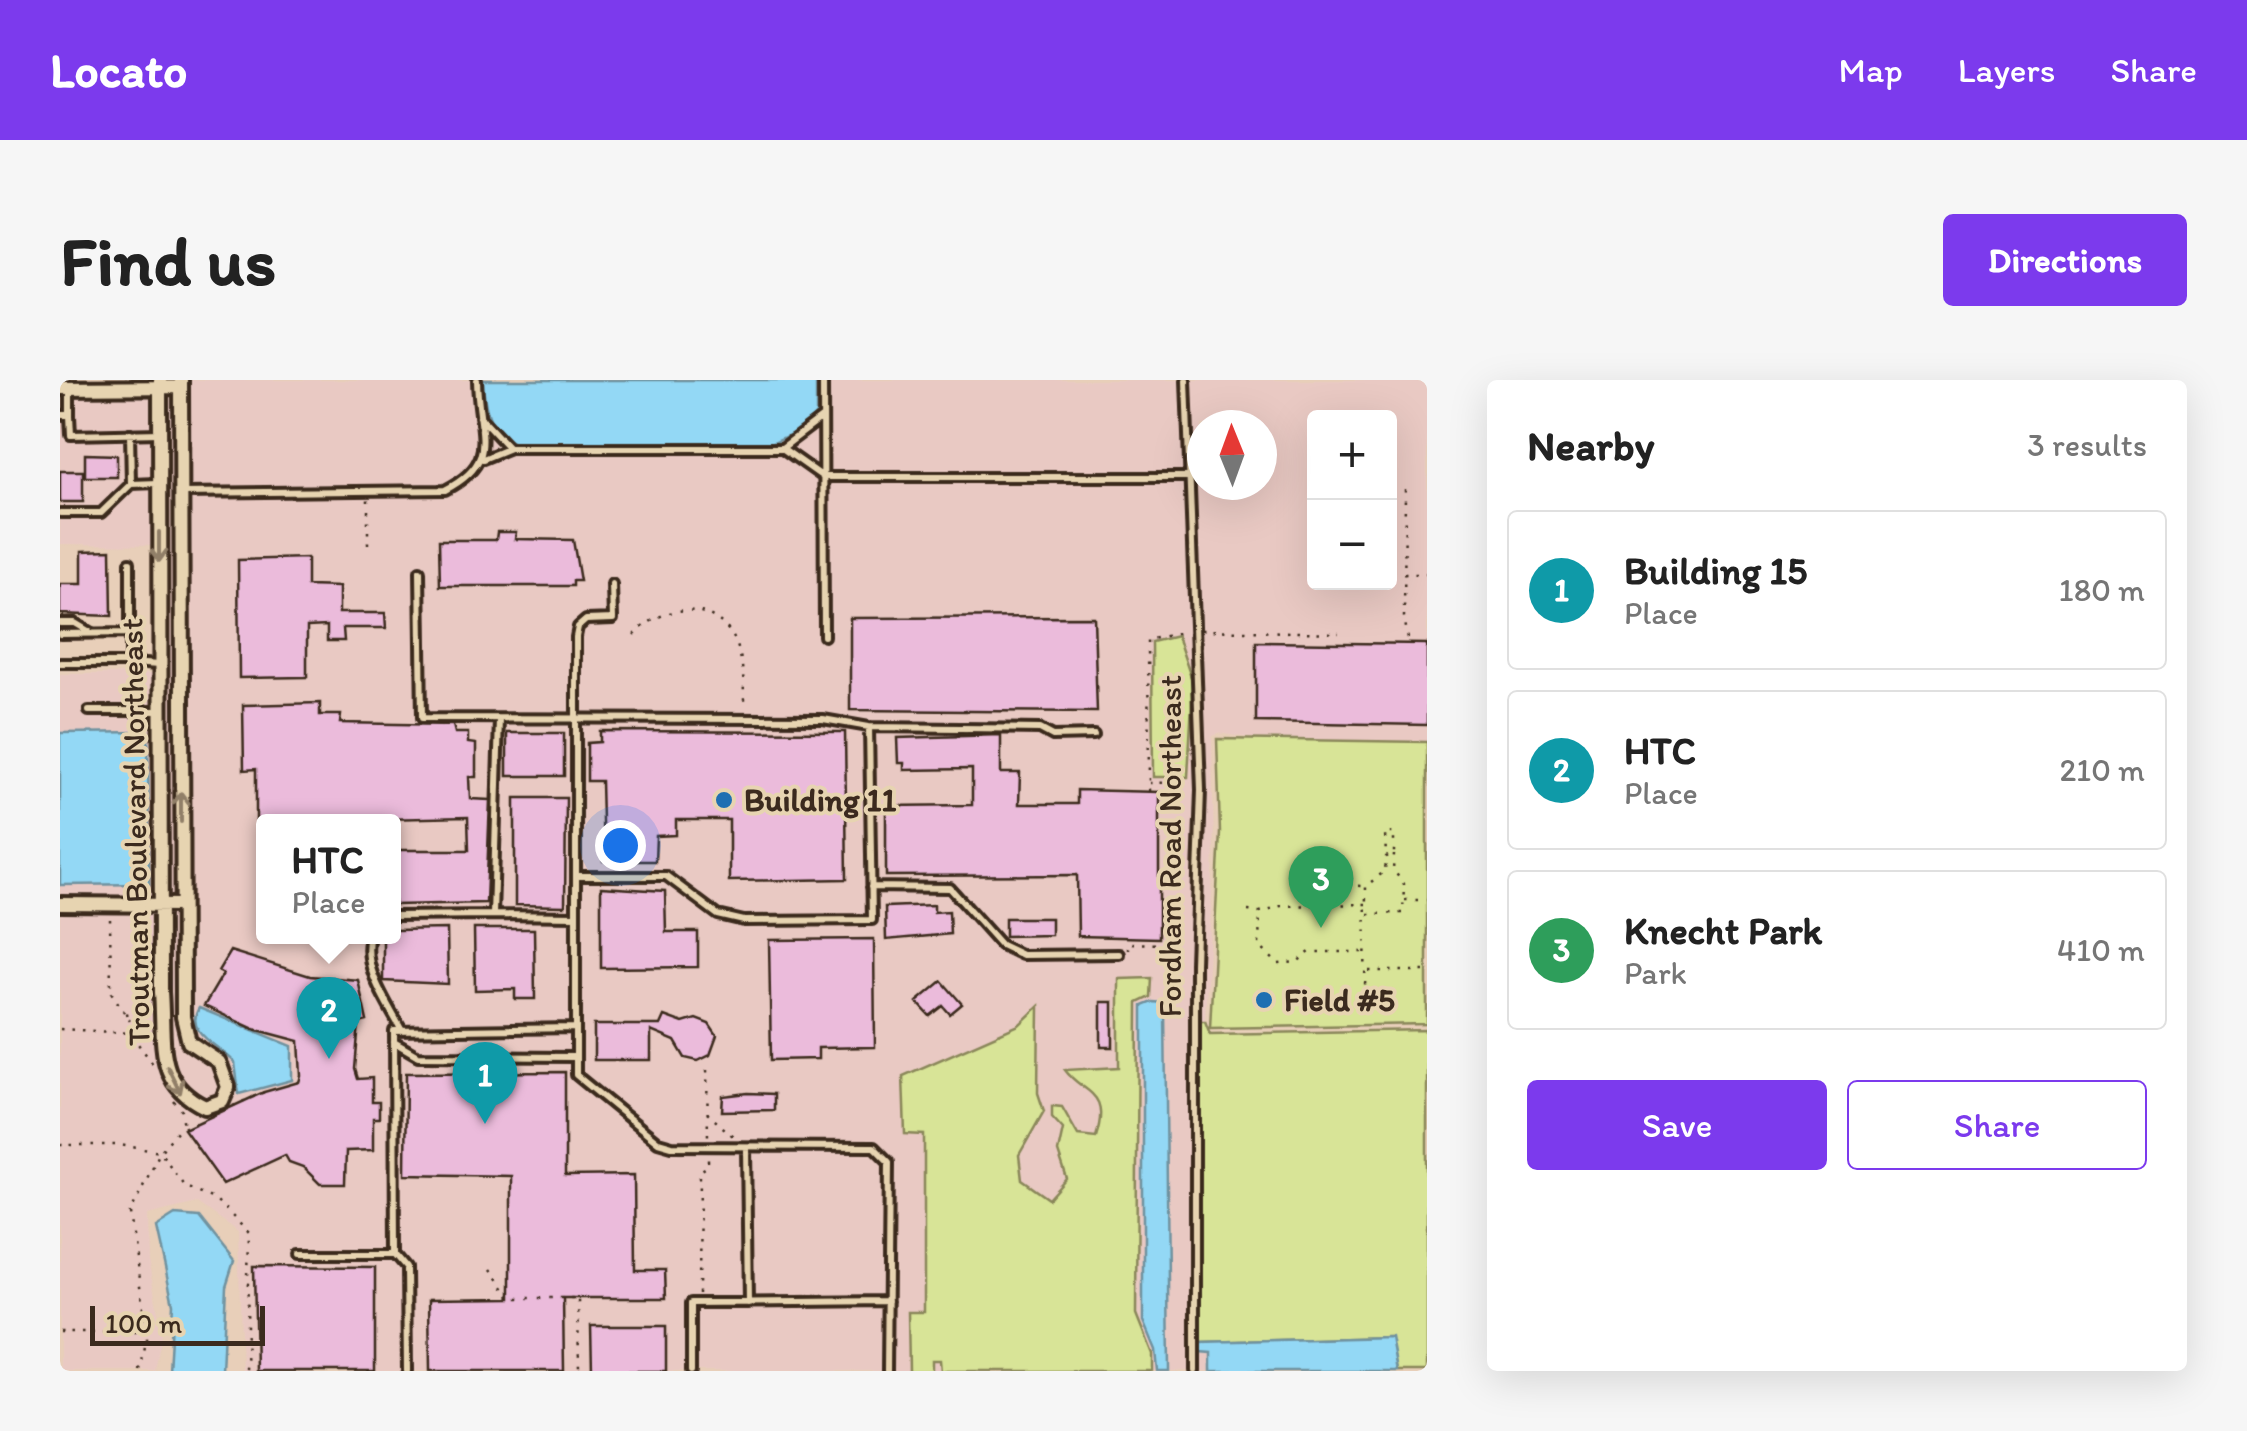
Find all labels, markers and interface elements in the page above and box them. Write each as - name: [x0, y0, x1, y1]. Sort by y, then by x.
- text: Locato: [50, 41, 187, 99]
- text: Map: [1839, 49, 1903, 91]
- text: Layers: [1958, 49, 2055, 91]
- text: Share: [2110, 49, 2197, 91]
- button: Directions: [1943, 214, 2187, 306]
- text: Find us: [60, 218, 276, 303]
- north arrow: [1187, 410, 1277, 500]
- map controls: [1307, 410, 1397, 590]
- button: +: [1307, 410, 1397, 500]
- text: Nearby: [1527, 420, 1654, 471]
- text: 3 results: [2027, 426, 2147, 464]
- button: −: [1307, 500, 1397, 590]
- one-way arrow: [150, 530, 168, 563]
- text: Building 15: [1624, 548, 1807, 594]
- text: 1: [1554, 571, 1569, 609]
- text: 180 m: [2059, 571, 2145, 609]
- text: Place: [1624, 594, 1698, 632]
- street label: Troutman Boulevard Northeast: [112, 618, 158, 1046]
- street label: Fordham Road Northeast: [1151, 675, 1189, 1017]
- text: HTC: [1624, 728, 1696, 774]
- text: 2: [1553, 751, 1570, 789]
- text: 210 m: [2059, 751, 2145, 789]
- text: Place: [1624, 774, 1698, 812]
- place label: Building 11: [744, 781, 896, 819]
- marker: Building 11: [713, 789, 735, 811]
- one-way arrow: [172, 792, 190, 824]
- popup: [256, 814, 401, 944]
- your location: [595, 820, 646, 871]
- text: HTC: [292, 837, 364, 883]
- pin: 3: [1288, 846, 1354, 928]
- text: Place: [292, 883, 365, 921]
- text: Knecht Park: [1624, 908, 1822, 954]
- text: 3: [1553, 931, 1570, 969]
- text: 410 m: [2057, 931, 2145, 969]
- text: Park: [1624, 954, 1687, 992]
- pin: 2: [296, 976, 362, 1059]
- place label: Field #5: [1284, 981, 1395, 1019]
- marker: Field #5: [1253, 989, 1275, 1011]
- pin: 1: [452, 1042, 518, 1124]
- one-way arrow: [166, 1065, 185, 1094]
- button: Save: [1527, 1080, 1827, 1170]
- button: Share: [1847, 1080, 2147, 1170]
- scale bar: [90, 1301, 265, 1346]
- text: 100 m: [105, 1306, 182, 1340]

